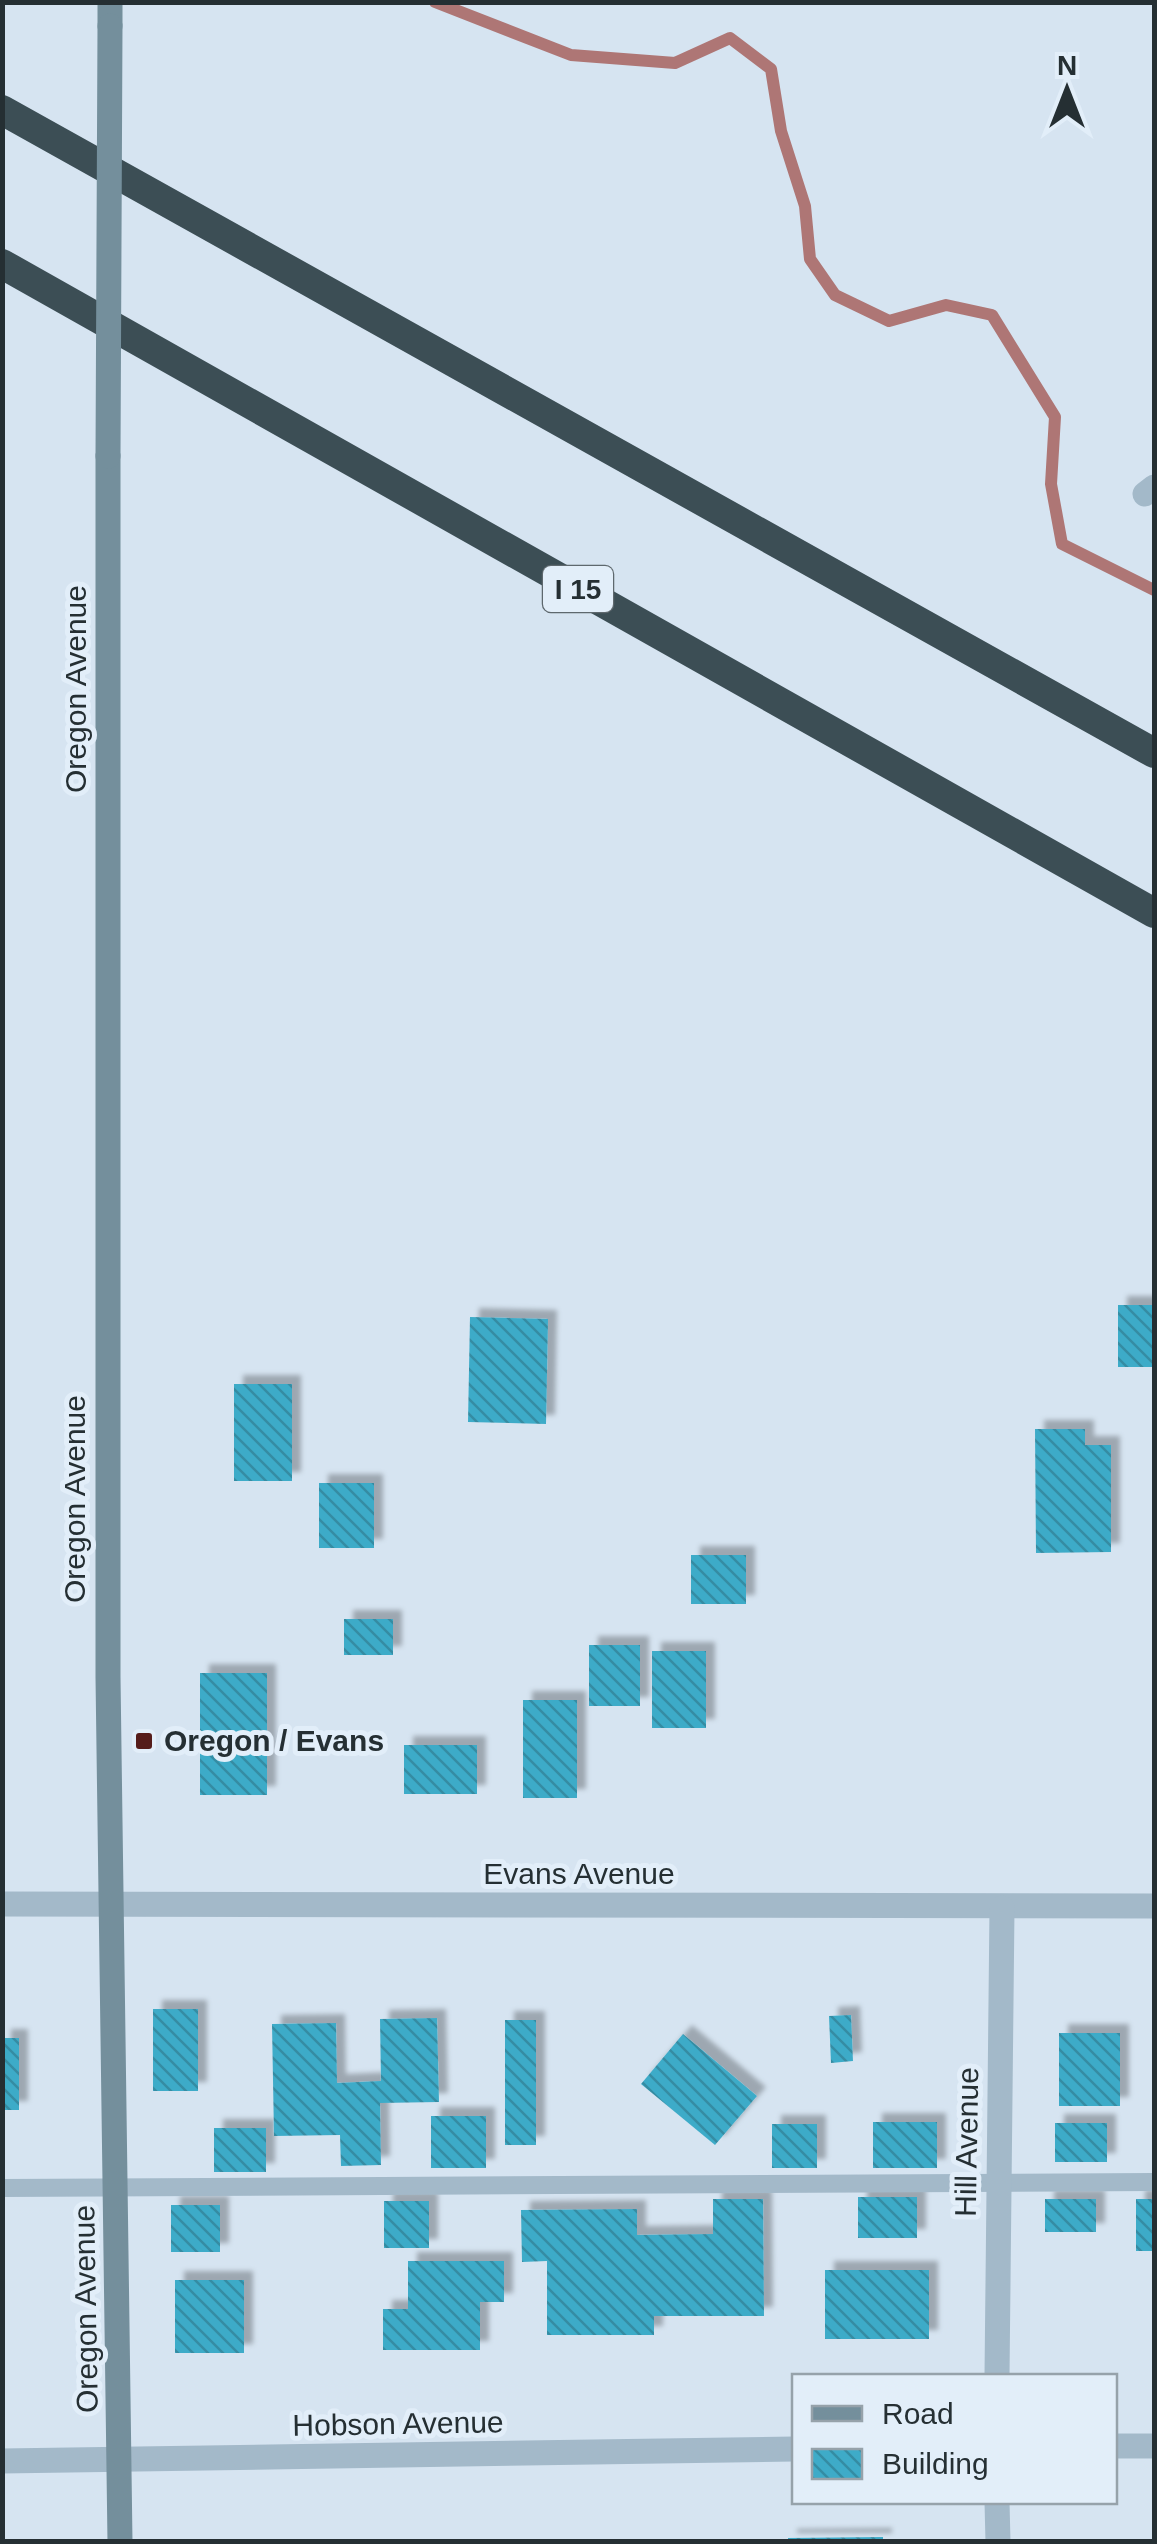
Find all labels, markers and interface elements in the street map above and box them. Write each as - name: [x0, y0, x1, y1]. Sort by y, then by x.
- north arrow: [1017, 40, 1117, 140]
- text: N: [1057, 50, 1077, 81]
- road number: I 15: [543, 566, 613, 612]
- street label: Oregon Avenue: [59, 585, 92, 793]
- street label: Oregon Avenue: [58, 1395, 91, 1603]
- place label: Oregon / Evans: [164, 1724, 384, 1757]
- marker: Oregon / Evans: [133, 1730, 155, 1752]
- street label: Evans Avenue: [483, 1857, 675, 1890]
- street label: Hill Avenue: [949, 2067, 984, 2217]
- street label: Oregon Avenue: [67, 2205, 104, 2413]
- legend: [792, 2374, 1117, 2504]
- text: Road: [882, 2397, 954, 2430]
- street label: Hobson Avenue: [292, 2405, 504, 2442]
- text: Building: [882, 2447, 989, 2480]

